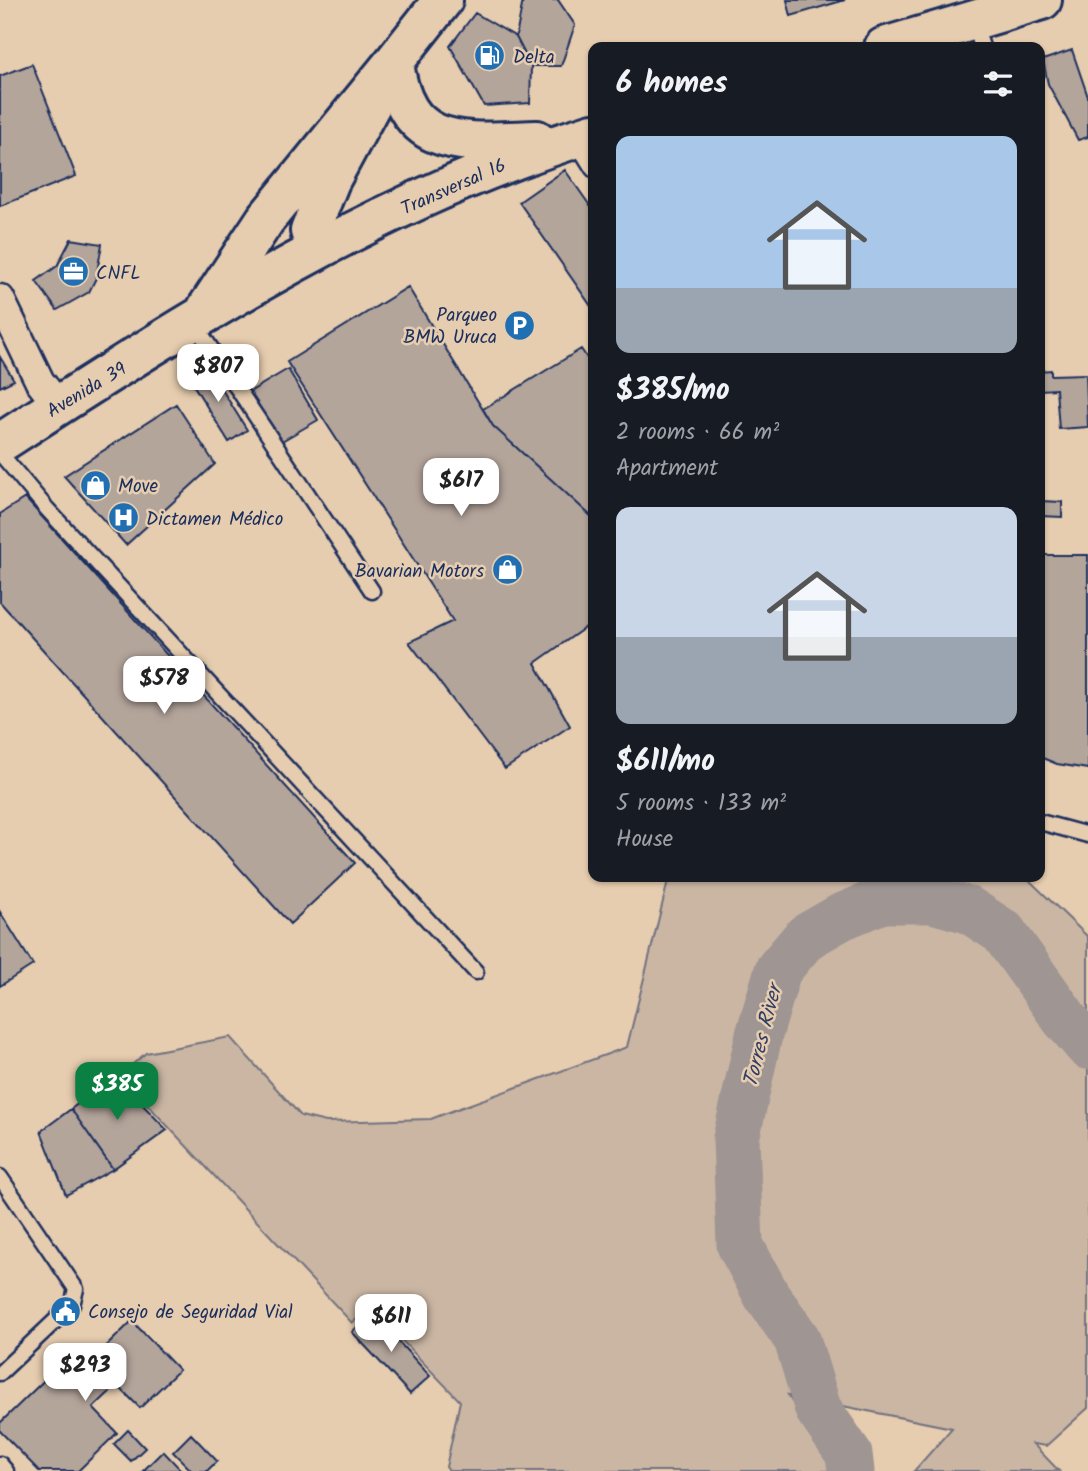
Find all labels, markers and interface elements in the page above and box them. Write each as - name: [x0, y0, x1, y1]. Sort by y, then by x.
- fuel station icon: Delta: [473, 39, 507, 73]
- place label: Delta: [513, 43, 555, 73]
- text: 6 homes: [616, 60, 728, 108]
- icon: filters: [979, 65, 1017, 103]
- street label: Transversal 16: [396, 151, 511, 224]
- icon: home: [754, 182, 880, 308]
- office icon: CNFL: [56, 255, 90, 289]
- place label: CNFL: [96, 259, 141, 289]
- place label: Parqueo BMW Uruca: [403, 301, 497, 353]
- parking icon: Parqueo BMW Uruca: [503, 308, 537, 342]
- pin: $807: [177, 344, 259, 404]
- text: $807: [193, 349, 243, 385]
- street label: Avenida 39: [41, 355, 133, 426]
- text: $385/mo: [616, 367, 730, 415]
- text: 2 rooms · 66 m²: [616, 415, 779, 451]
- text: Apartment: [616, 451, 718, 487]
- pin: $617: [420, 458, 502, 518]
- text: $617: [439, 463, 483, 499]
- shop icon: Move: [78, 468, 112, 502]
- place label: Move: [118, 472, 159, 502]
- hospital icon: Dictamen Médico: [106, 501, 140, 535]
- place label: Dictamen Médico: [146, 505, 283, 535]
- shop icon: Bavarian Motors: [490, 553, 524, 587]
- icon: home: [754, 553, 880, 679]
- place label: Bavarian Motors: [355, 557, 484, 587]
- pin: $578: [123, 656, 205, 716]
- text: $578: [139, 661, 189, 697]
- text: $611/mo: [616, 738, 715, 786]
- text: 5 rooms · 133 m²: [616, 786, 786, 822]
- text: House: [616, 822, 673, 858]
- water label: Torres River: [735, 978, 793, 1091]
- pin: $385: [76, 1062, 158, 1122]
- text: $385: [91, 1067, 143, 1103]
- public building icon: Consejo de Seguridad Vial: [48, 1294, 82, 1328]
- pin: $611: [350, 1294, 432, 1354]
- place label: Consejo de Seguridad Vial: [88, 1298, 293, 1328]
- text: $611: [371, 1299, 411, 1335]
- pin: $293: [44, 1344, 126, 1403]
- text: $293: [59, 1348, 111, 1384]

